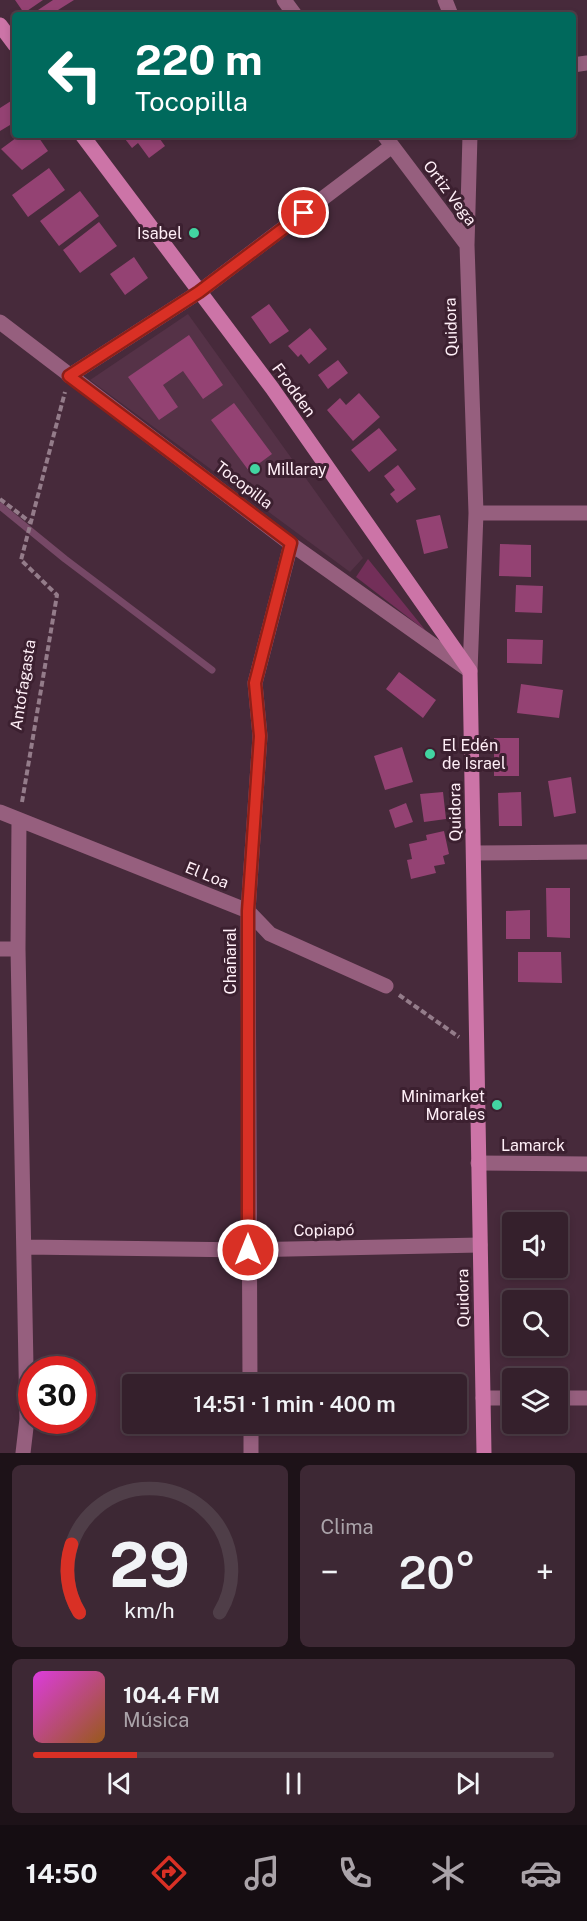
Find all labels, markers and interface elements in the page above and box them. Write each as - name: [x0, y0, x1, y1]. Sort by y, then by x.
- text: 220 m: [135, 35, 263, 84]
- icon: left: [36, 36, 114, 114]
- text: Tocopilla: [135, 85, 248, 117]
- street label: Ortiz Vega: [419, 157, 481, 229]
- pin: [278, 187, 329, 238]
- icon: arrive: [287, 196, 320, 229]
- place label: Isabel: [137, 224, 182, 243]
- marker: Isabel: [187, 226, 201, 240]
- street label: Quidora: [440, 297, 462, 357]
- street label: Frodden: [268, 359, 320, 421]
- street label: Tocopilla: [212, 457, 276, 513]
- place label: Millaray: [267, 460, 327, 479]
- marker: Millaray: [248, 462, 262, 476]
- street label: Antofagasta: [6, 638, 40, 732]
- place label: El Edén de Israel: [442, 736, 506, 773]
- marker: El Edén de Israel: [423, 747, 437, 761]
- street label: Quidora: [445, 782, 465, 842]
- street label: El Loa: [182, 858, 232, 892]
- street label: Chañaral: [221, 927, 240, 994]
- place label: Minimarket Morales: [401, 1087, 485, 1124]
- marker: Minimarket Morales: [490, 1098, 504, 1112]
- street label: Lamarck: [501, 1136, 565, 1155]
- map controls: [502, 1212, 568, 1434]
- button: sound: [502, 1212, 568, 1278]
- position arrow: [216, 1218, 280, 1282]
- street label: Copiapó: [293, 1220, 355, 1240]
- street label: Quidora: [453, 1268, 473, 1328]
- button: search: [502, 1290, 568, 1356]
- speed limit sign: 30: [18, 1356, 96, 1434]
- button: layers: [502, 1368, 568, 1434]
- text: 14:51 · 1 min · 400 m: [193, 1391, 396, 1417]
- text: Clima: [321, 1515, 374, 1539]
- text: 29: [109, 1528, 190, 1601]
- text: 20°: [399, 1546, 476, 1599]
- text: −: [321, 1553, 339, 1591]
- text: +: [536, 1553, 554, 1591]
- text: km/h: [125, 1598, 175, 1623]
- text: 104.4 FM: [123, 1682, 220, 1708]
- text: Música: [123, 1708, 189, 1732]
- icon: previous: [103, 1767, 136, 1800]
- icon: pause: [277, 1767, 310, 1800]
- icon: next: [451, 1767, 484, 1800]
- icon: directions: [148, 1852, 190, 1894]
- icon: music: [241, 1852, 283, 1894]
- icon: phone: [334, 1852, 376, 1894]
- icon: climate: [427, 1852, 469, 1894]
- icon: car: [520, 1852, 562, 1894]
- text: 14:50: [25, 1857, 98, 1889]

